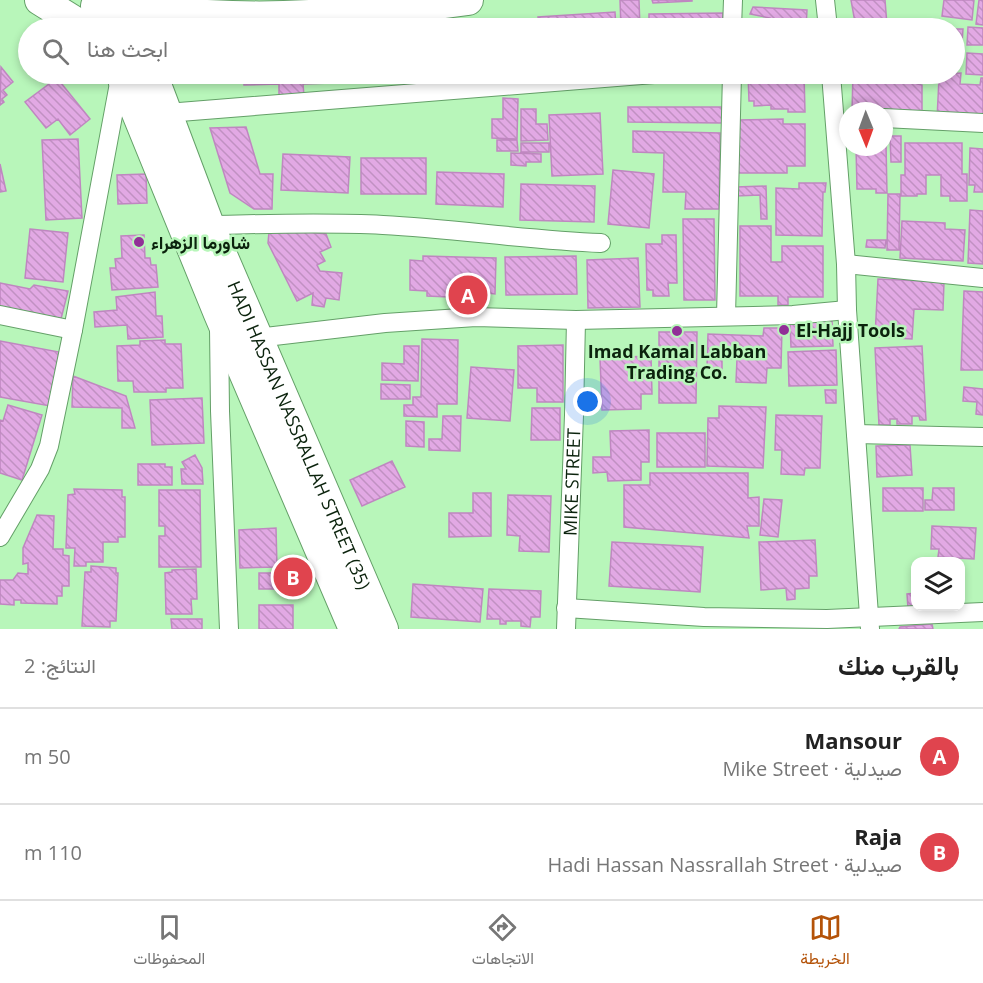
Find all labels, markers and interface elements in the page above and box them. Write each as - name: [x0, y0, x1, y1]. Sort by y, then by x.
- search box: [18, 18, 965, 84]
- text: ابحث هنا: [87, 33, 168, 63]
- icon: search: [39, 35, 72, 68]
- north arrow: [839, 102, 893, 156]
- place label: شاورما الزهراء: [151, 230, 250, 254]
- marker: شاورما الزهراء: [132, 235, 146, 249]
- pin: A: [448, 272, 488, 318]
- street label: HADI HASSAN NASSRALLAH STREET (35): [222, 277, 376, 593]
- place label: El-Hajj Tools: [796, 318, 905, 342]
- marker: El-Hajj Tools: [777, 323, 791, 337]
- marker: Imad Kamal Labban Trading Co.: [670, 324, 684, 338]
- place label: Imad Kamal Labban Trading Co.: [588, 339, 766, 384]
- your location: [573, 387, 602, 416]
- street label: MIKE STREET: [557, 428, 586, 536]
- pin: B: [274, 554, 312, 600]
- map controls: [911, 557, 965, 611]
- button: layers: [911, 557, 965, 611]
- text: بالقرب منك: [838, 647, 959, 683]
- text: النتائج: 2: [24, 652, 96, 679]
- text: Mansour: [805, 725, 902, 755]
- text: 50 m: [24, 743, 71, 770]
- text: A: [933, 743, 946, 770]
- text: صيدلية · Mike Street: [723, 755, 902, 782]
- text: Raja: [854, 821, 902, 851]
- text: 110 m: [24, 839, 82, 866]
- text: B: [933, 839, 946, 866]
- text: صيدلية · Hadi Hassan Nassrallah Street: [547, 851, 902, 878]
- tab: المحفوظات: [133, 911, 205, 973]
- tab: الاتجاهات: [472, 911, 534, 973]
- tab: الخريطة: [800, 911, 850, 973]

